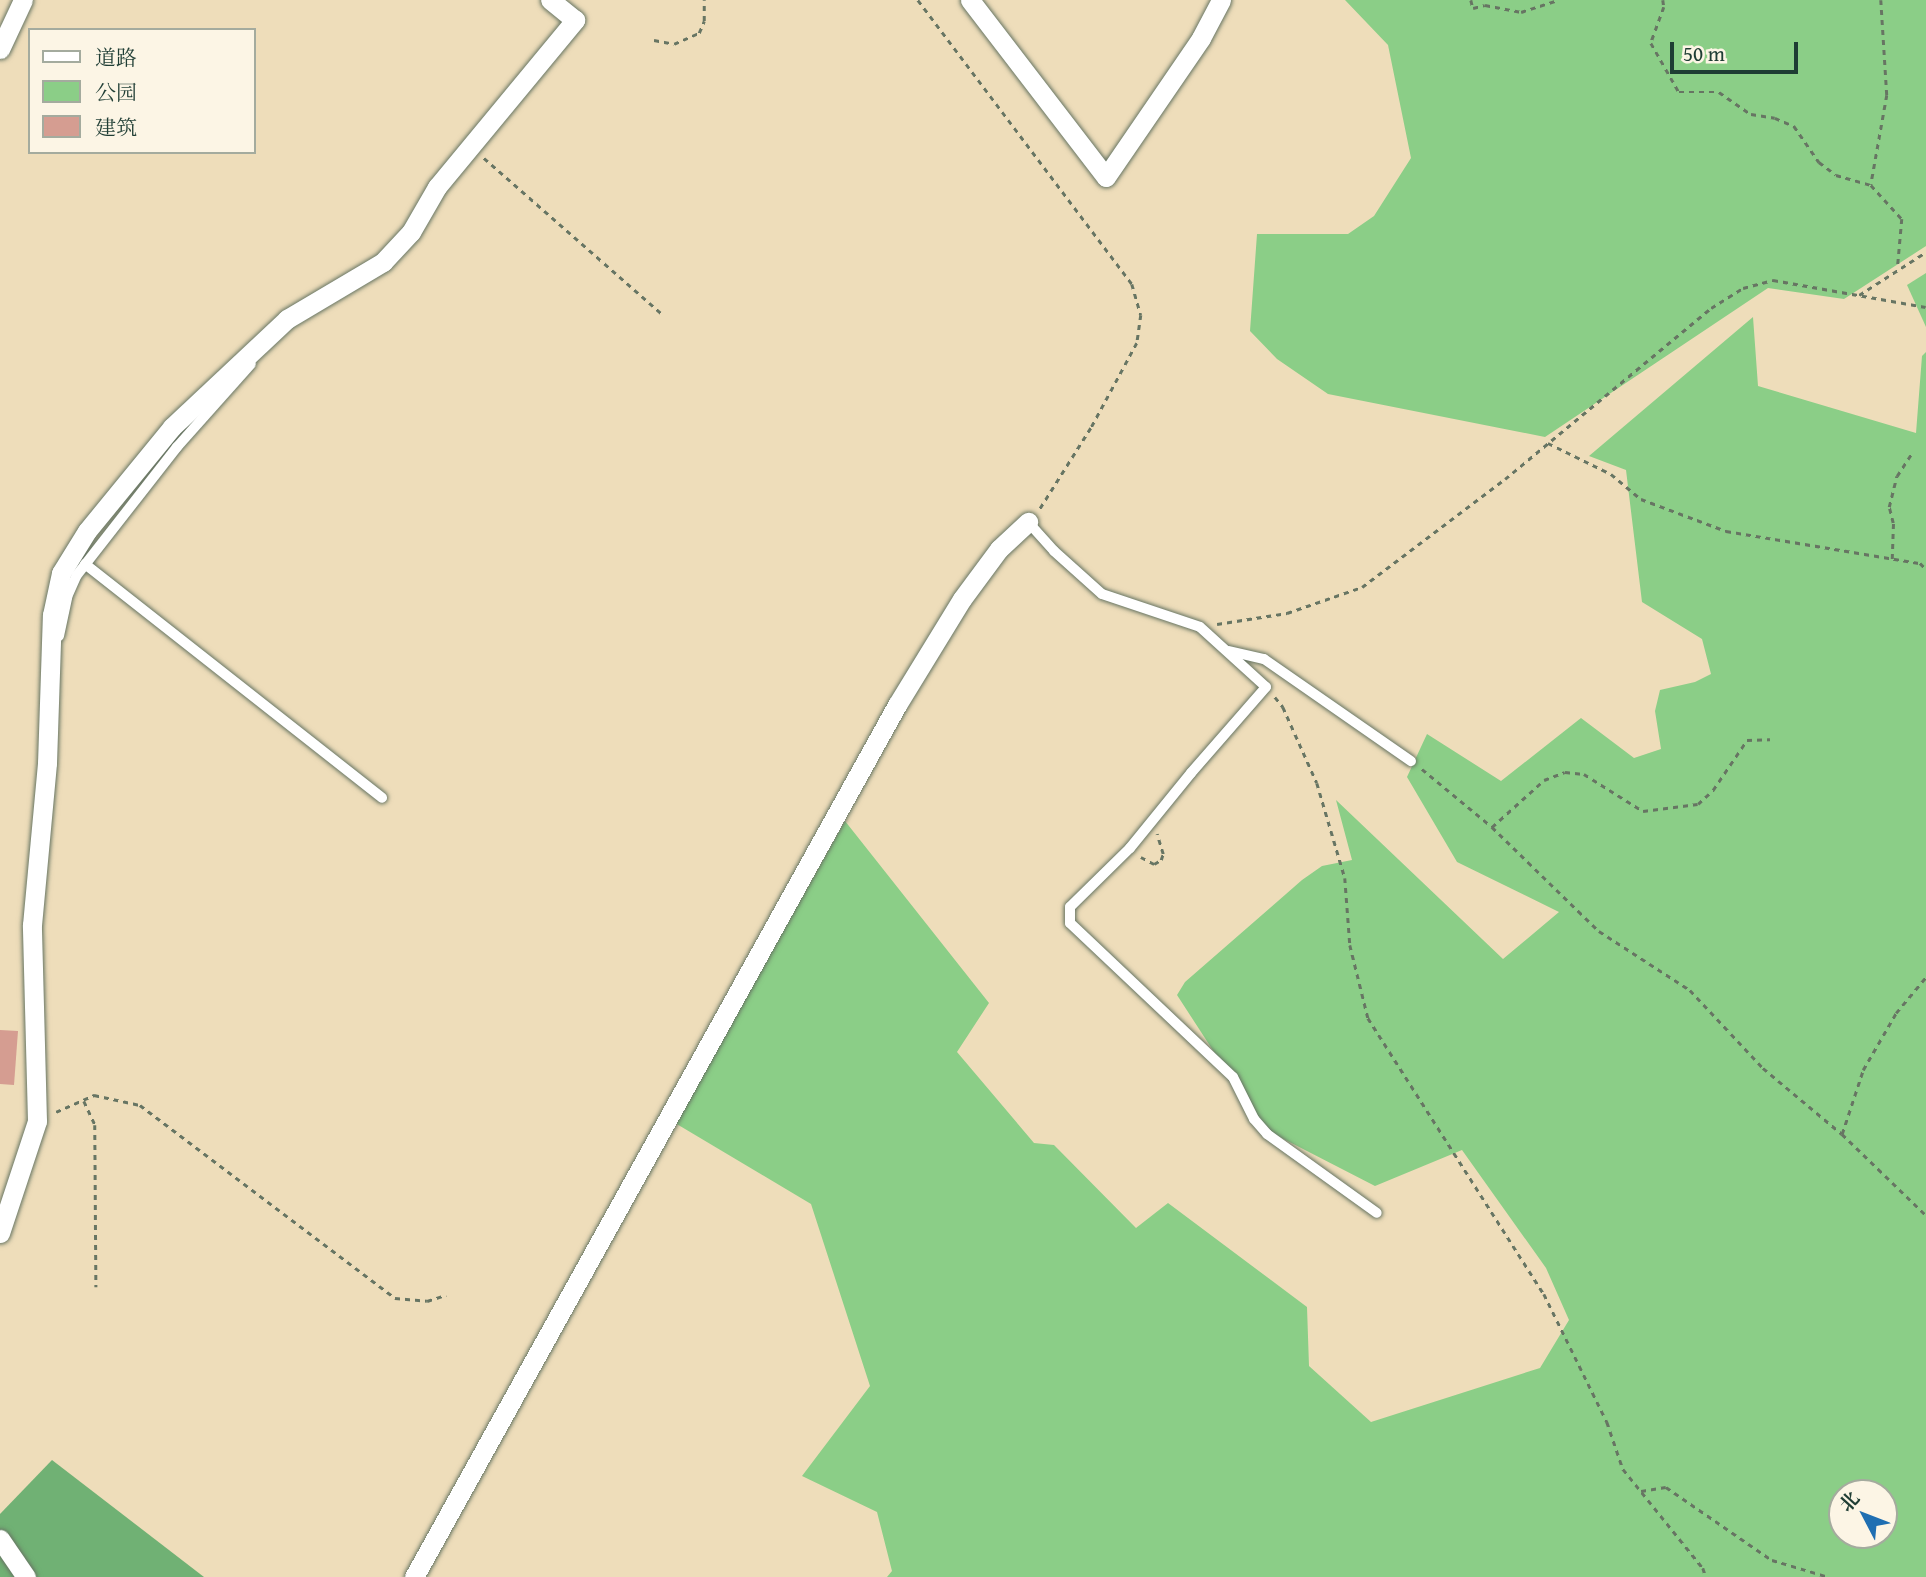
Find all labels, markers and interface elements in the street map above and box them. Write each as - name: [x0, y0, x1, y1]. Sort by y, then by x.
- legend: [28, 28, 256, 154]
- scale bar: [1674, 28, 1802, 72]
- text: 50 m: [1683, 38, 1725, 69]
- text: 道路: [95, 42, 137, 73]
- text: 公园: [95, 77, 137, 108]
- text: 建筑: [95, 112, 137, 143]
- north arrow: [1828, 1479, 1898, 1549]
- text: 北: [1832, 1485, 1866, 1518]

